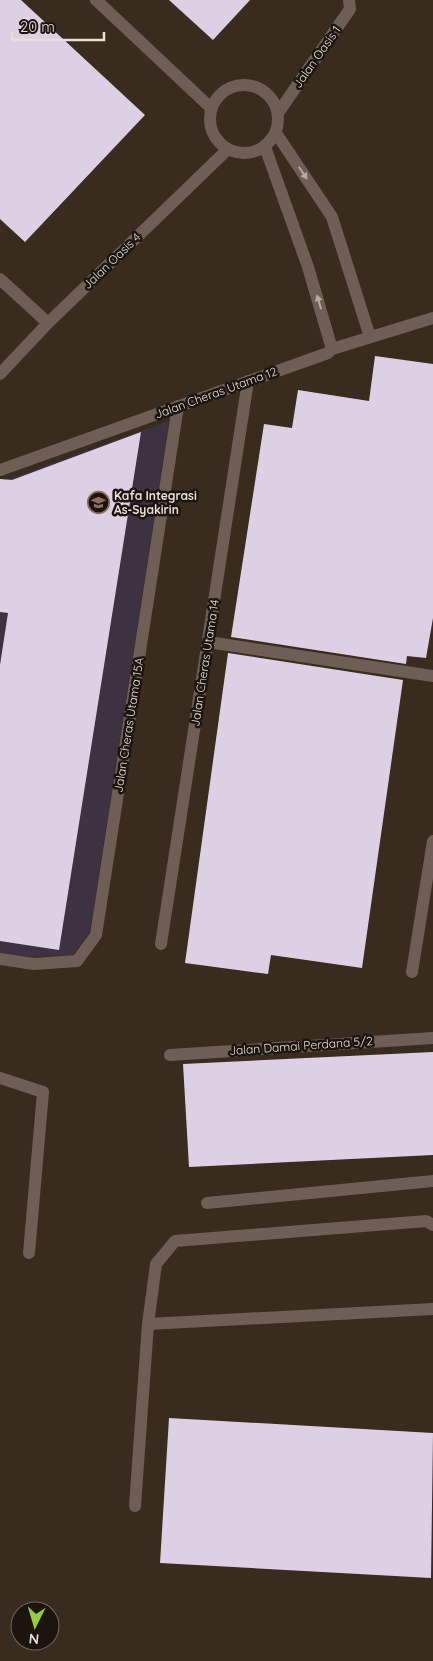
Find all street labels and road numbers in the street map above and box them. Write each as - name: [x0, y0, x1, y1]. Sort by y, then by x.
- street label: Jalan Oasis 1: [290, 23, 343, 91]
- street label: Jalan Oasis 4: [80, 229, 144, 292]
- street label: Jalan Cheras Utama 12: [153, 363, 279, 422]
- street label: Jalan Cheras Utama 14: [187, 598, 222, 728]
- street label: Jalan Cheras Utama 15A: [110, 656, 147, 794]
- street label: Jalan Damai Perdana 5/2: [229, 1033, 374, 1058]

